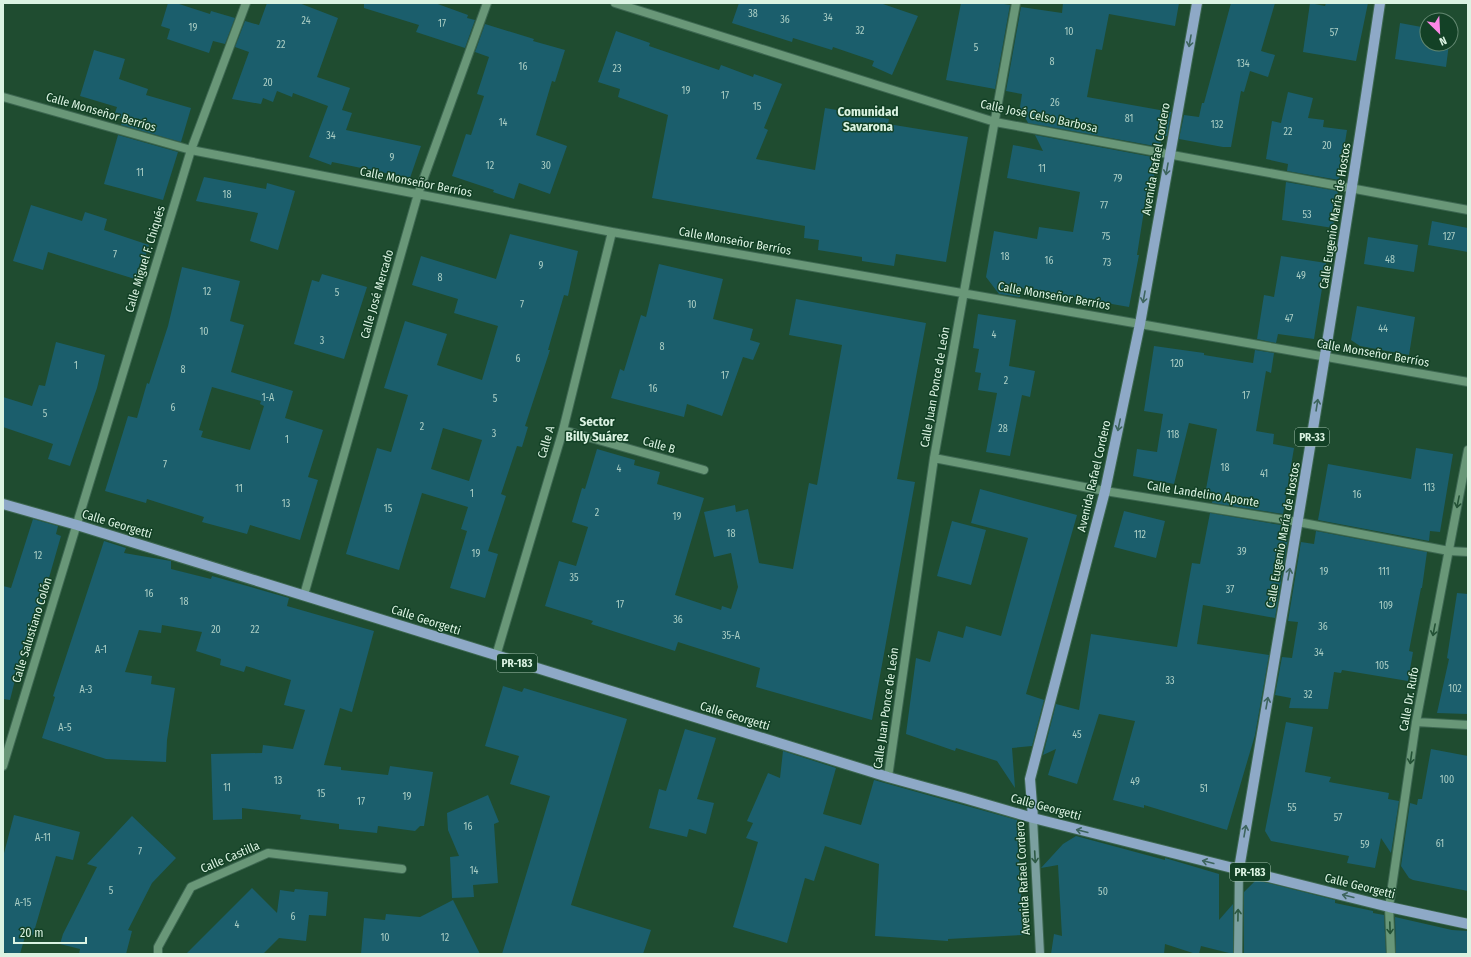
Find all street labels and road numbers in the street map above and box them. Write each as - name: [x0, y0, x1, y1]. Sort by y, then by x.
- street label: Calle Monseñor Berríos: [44, 90, 158, 134]
- street label: Calle José Celso Barbosa: [979, 97, 1099, 135]
- street label: Avenida Rafael Cordero: [1139, 102, 1173, 216]
- street label: Calle Eugenio María de Hostos: [1317, 142, 1353, 290]
- street label: Calle Monseñor Berríos: [359, 164, 473, 200]
- street label: Calle Miguel F. Chiqués: [122, 204, 168, 314]
- street label: Calle Monseñor Berríos: [678, 224, 792, 258]
- street label: Calle José Mercado: [358, 248, 396, 340]
- street label: Calle Monseñor Berríos: [997, 279, 1111, 313]
- street label: Calle Juan Ponce de León: [917, 326, 953, 448]
- street label: Calle Monseñor Berríos: [1316, 336, 1430, 370]
- street label: Avenida Rafael Cordero: [1074, 419, 1114, 533]
- street label: Calle A: [535, 424, 557, 460]
- road number: PR-33: [1295, 428, 1329, 446]
- street label: Calle B: [641, 434, 677, 456]
- street label: Calle Eugenio María de Hostos: [1263, 461, 1303, 609]
- street label: Calle Landelino Aponte: [1146, 478, 1260, 510]
- street label: Calle Georgetti: [80, 507, 154, 541]
- street label: Calle Salustiano Colón: [9, 576, 55, 684]
- street label: Calle Georgetti: [390, 602, 462, 638]
- street label: Calle Juan Ponce de León: [871, 646, 901, 770]
- road number: PR-183: [497, 654, 537, 672]
- street label: Calle Dr. Rufo: [1396, 666, 1422, 732]
- street label: Calle Georgetti: [698, 699, 772, 733]
- street label: Calle Georgetti: [1009, 791, 1083, 823]
- street label: Avenida Rafael Cordero: [1013, 821, 1033, 935]
- street label: Calle Castilla: [198, 838, 262, 876]
- road number: PR-183: [1230, 863, 1270, 881]
- street label: Calle Georgetti: [1323, 870, 1397, 902]

